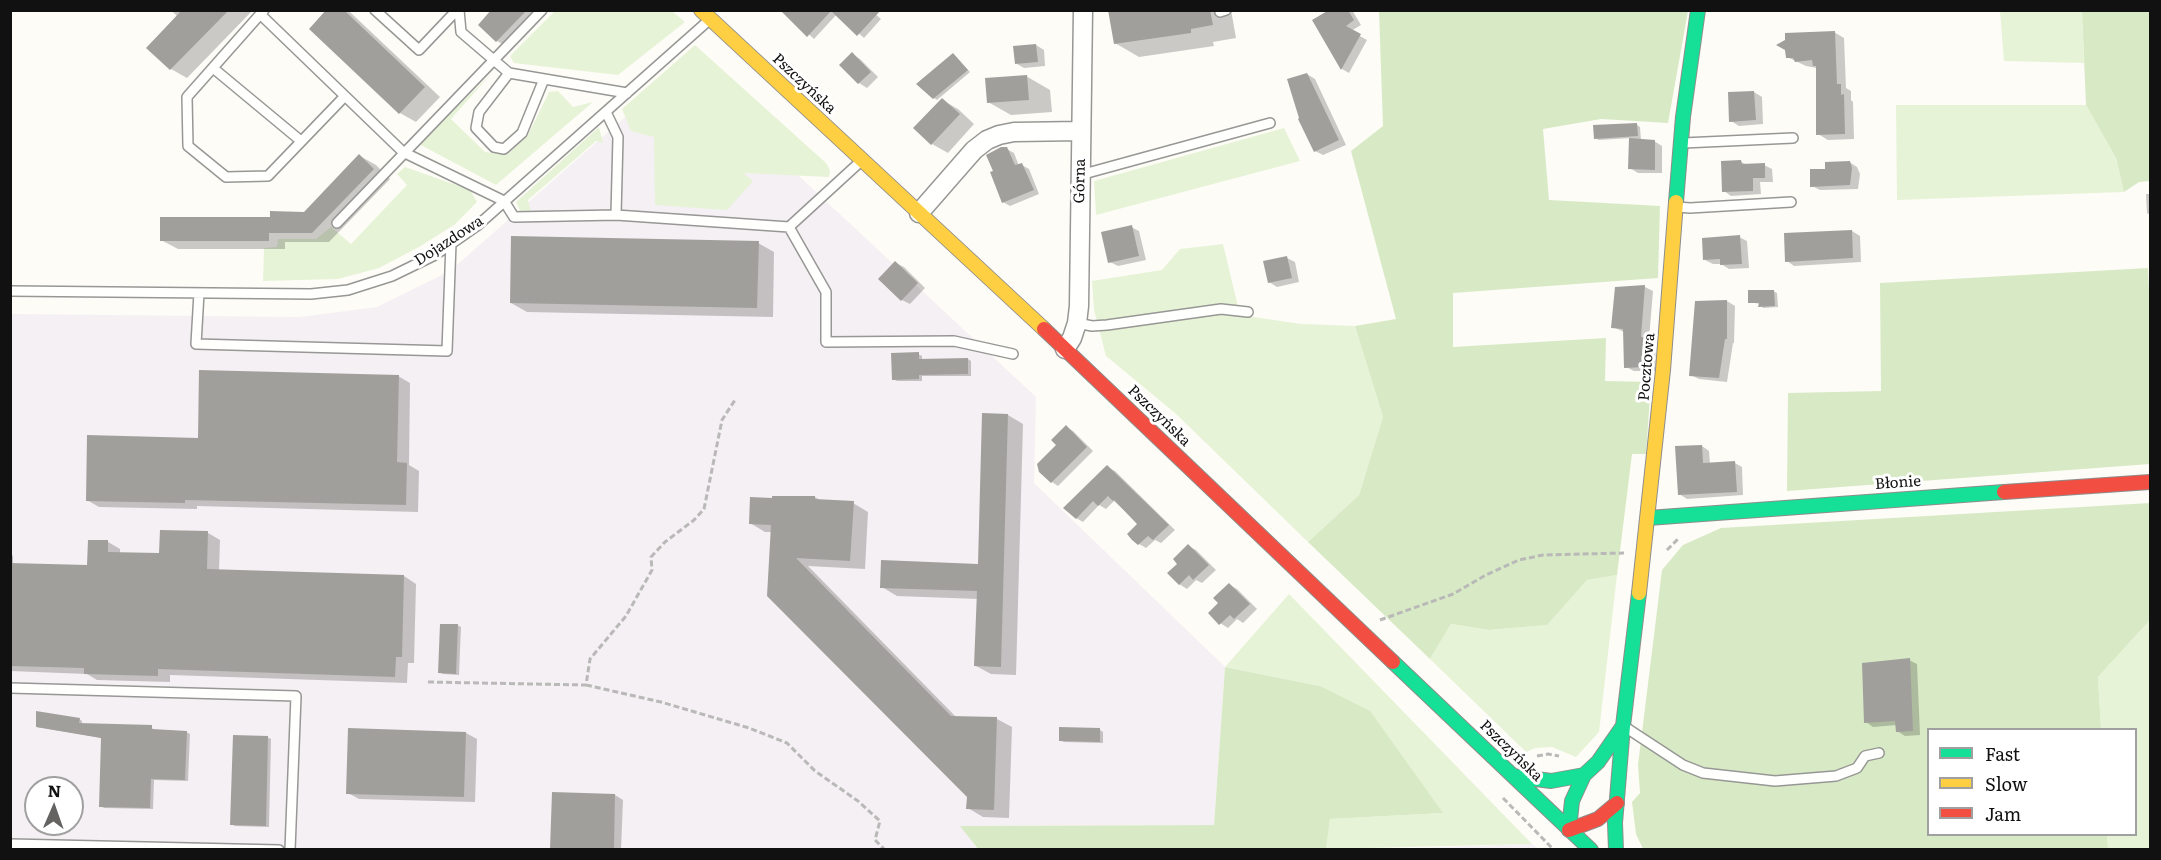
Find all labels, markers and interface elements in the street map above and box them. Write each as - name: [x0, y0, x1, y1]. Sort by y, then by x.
- street label: Pszczyńska: [769, 50, 839, 118]
- street label: Górna: [1071, 158, 1089, 204]
- street label: Dojazdowa: [411, 212, 487, 270]
- street label: Pocztowa: [1635, 332, 1659, 402]
- street label: Pszczyńska: [1124, 382, 1194, 450]
- street label: Błonie: [1874, 472, 1922, 494]
- street label: Pszczyńska: [1476, 717, 1546, 785]
- legend: [1927, 728, 2137, 836]
- text: Fast: [1985, 740, 2020, 767]
- text: Slow: [1985, 770, 2027, 797]
- north arrow: [24, 776, 84, 836]
- text: N: [47, 778, 62, 802]
- text: Jam: [1985, 800, 2021, 827]

